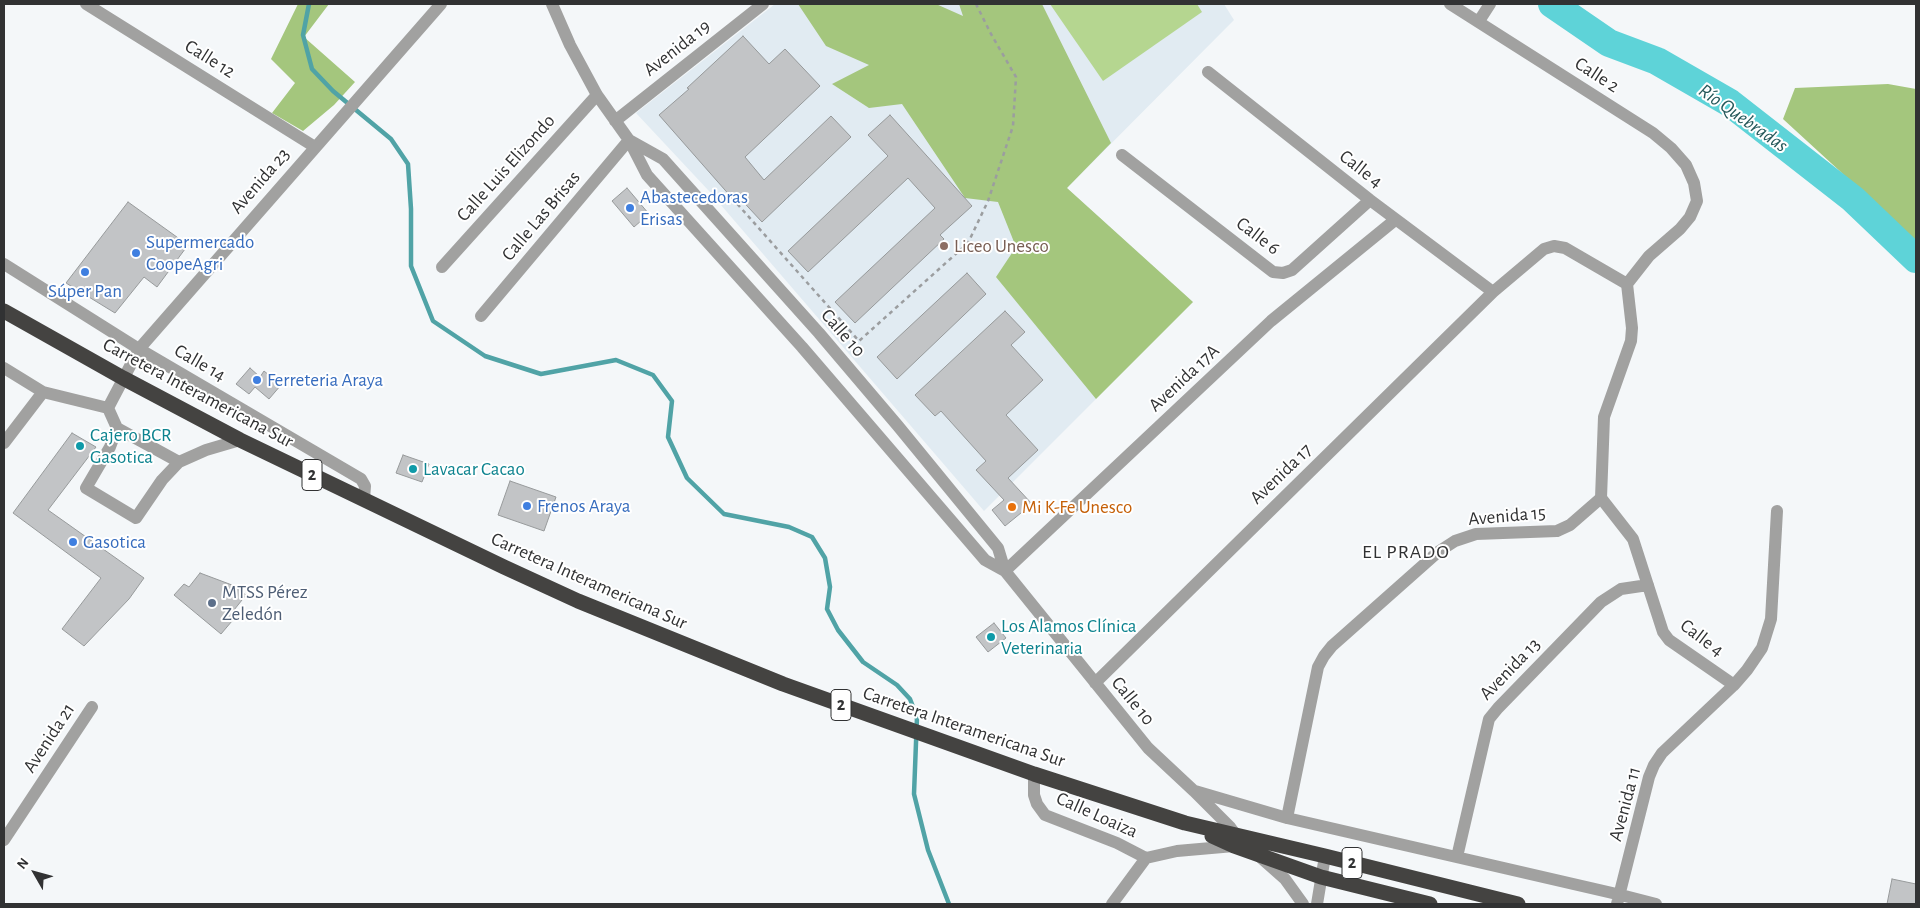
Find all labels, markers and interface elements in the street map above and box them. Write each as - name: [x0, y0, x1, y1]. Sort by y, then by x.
- street label: Avenida 19: [639, 15, 715, 81]
- street label: Calle 12: [181, 35, 239, 83]
- street label: Calle 2: [1570, 52, 1624, 98]
- water label: Río Quebradas: [1694, 79, 1792, 157]
- street label: Calle Luis Elizondo: [452, 110, 560, 226]
- street label: Avenida 23: [225, 143, 295, 219]
- street label: Calle 4: [1335, 145, 1387, 193]
- street label: Calle Las Brisas: [497, 166, 585, 266]
- place label: Abastecedoras Erisas: [640, 186, 748, 230]
- marker: Abastecedoras Erisas: [624, 202, 636, 214]
- street label: Calle 6: [1232, 212, 1284, 260]
- place label: Supermercado CoopeAgri: [146, 231, 254, 275]
- place label: Liceo Unesco: [954, 235, 1049, 257]
- marker: Liceo Unesco: [938, 240, 950, 252]
- marker: Supermercado CoopeAgri: [130, 247, 142, 259]
- marker: Súper Pan: [79, 266, 91, 278]
- place label: Súper Pan: [48, 280, 122, 302]
- street label: Calle 10: [816, 304, 870, 362]
- street label: Carretera Interamericana Sur: [99, 333, 297, 453]
- street label: Calle 14: [170, 339, 230, 387]
- street label: Avenida 17A: [1144, 339, 1224, 417]
- place label: Ferreteria Araya: [267, 369, 383, 391]
- marker: Ferreteria Araya: [251, 374, 263, 386]
- place label: Cajero BCR Gasotica: [90, 424, 172, 468]
- street label: Avenida 17: [1245, 439, 1317, 509]
- marker: Cajero BCR Gasotica: [74, 440, 86, 452]
- place label: Lavacar Cacao: [423, 458, 525, 480]
- road number: 2: [302, 460, 322, 490]
- marker: Lavacar Cacao: [407, 463, 419, 475]
- place label: Frenos Araya: [537, 495, 631, 517]
- place label: Mi K-Fe Unesco: [1022, 496, 1132, 518]
- marker: Frenos Araya: [521, 500, 533, 512]
- marker: Mi K-Fe Unesco: [1006, 501, 1018, 513]
- street label: Avenida 15: [1467, 501, 1547, 531]
- street label: Carretera Interamericana Sur: [487, 527, 691, 635]
- place label: Gasotica: [83, 531, 146, 553]
- marker: Gasotica: [67, 536, 79, 548]
- district label: EL PRADO: [1361, 540, 1451, 564]
- place label: MTSS Pérez Zeledón: [222, 581, 308, 625]
- marker: MTSS Pérez Zeledón: [206, 597, 218, 609]
- street label: Calle 4: [1676, 614, 1728, 662]
- place label: Los Alamos Clínica Veterinaria: [1001, 615, 1137, 659]
- marker: Los Alamos Clínica Veterinaria: [985, 631, 997, 643]
- street label: Avenida 13: [1475, 633, 1545, 705]
- street label: Calle 10: [1106, 672, 1160, 730]
- street label: Carretera Interamericana Sur: [860, 682, 1068, 772]
- road number: 2: [831, 690, 851, 720]
- street label: Avenida 21: [18, 699, 80, 777]
- street label: Avenida 11: [1604, 764, 1646, 844]
- street label: Calle Loaiza: [1053, 787, 1141, 843]
- north arrow: [10, 848, 60, 898]
- road number: 2: [1342, 848, 1362, 878]
- text: N: [15, 856, 32, 872]

